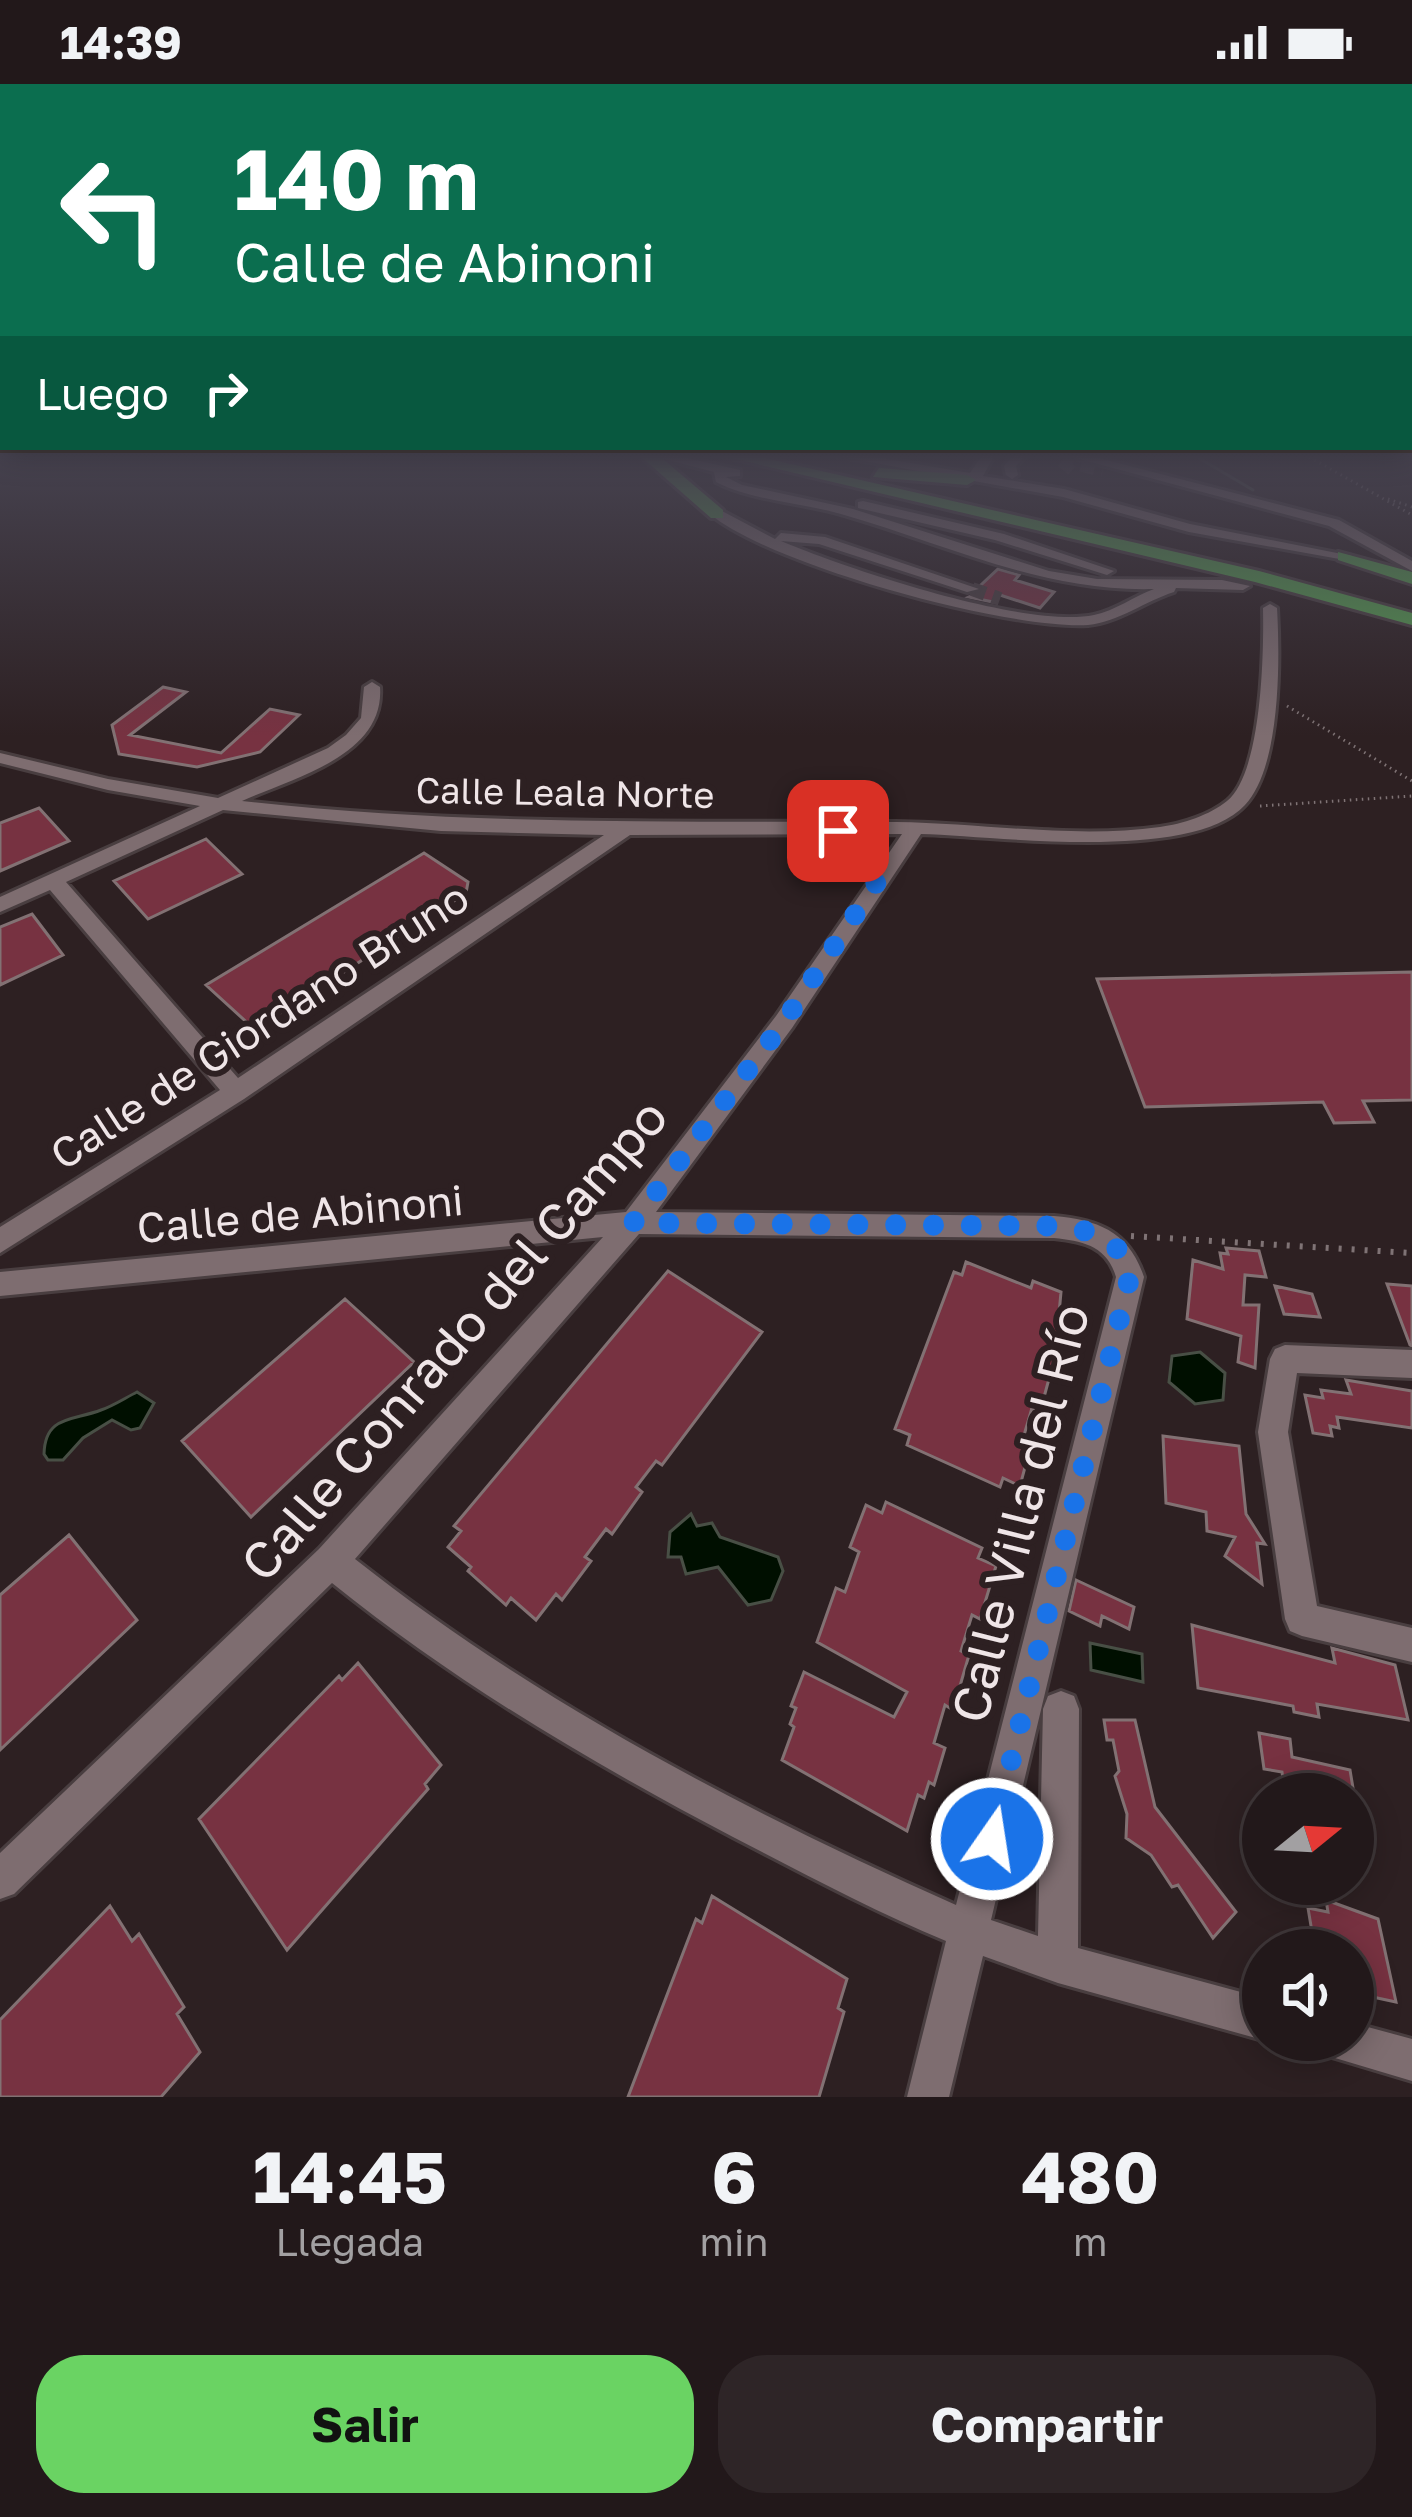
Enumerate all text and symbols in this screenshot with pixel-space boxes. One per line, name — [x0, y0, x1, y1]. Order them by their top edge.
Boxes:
text: 14:39 — [60, 15, 182, 69]
text: 140 m — [234, 128, 479, 228]
icon: left — [36, 132, 192, 288]
text: Calle de Abinoni — [234, 229, 655, 294]
icon: right — [193, 360, 259, 426]
text: Luego — [36, 366, 169, 420]
street label: Calle Leala Norte — [415, 768, 715, 816]
pin — [787, 780, 889, 882]
icon: arrive — [805, 798, 871, 864]
street label: Calle de Giordano Bruno — [41, 871, 477, 1179]
street label: Calle Conrado del Campo — [227, 1086, 679, 1592]
street label: Calle de Abinoni — [135, 1174, 465, 1252]
street label: Calle Villa del Río — [938, 1298, 1100, 1728]
north arrow — [1242, 1773, 1374, 1905]
map controls — [1242, 1773, 1374, 2061]
position arrow — [929, 1776, 1055, 1902]
button: sound — [1242, 1929, 1374, 2061]
text: 14:45 — [253, 2132, 447, 2219]
text: 6 — [711, 2132, 757, 2219]
text: 480 — [1021, 2132, 1159, 2219]
text: Llegada — [275, 2218, 424, 2265]
text: min — [700, 2218, 769, 2265]
text: m — [1073, 2218, 1108, 2265]
button: Salir — [36, 2355, 694, 2493]
button: Compartir — [718, 2355, 1376, 2493]

